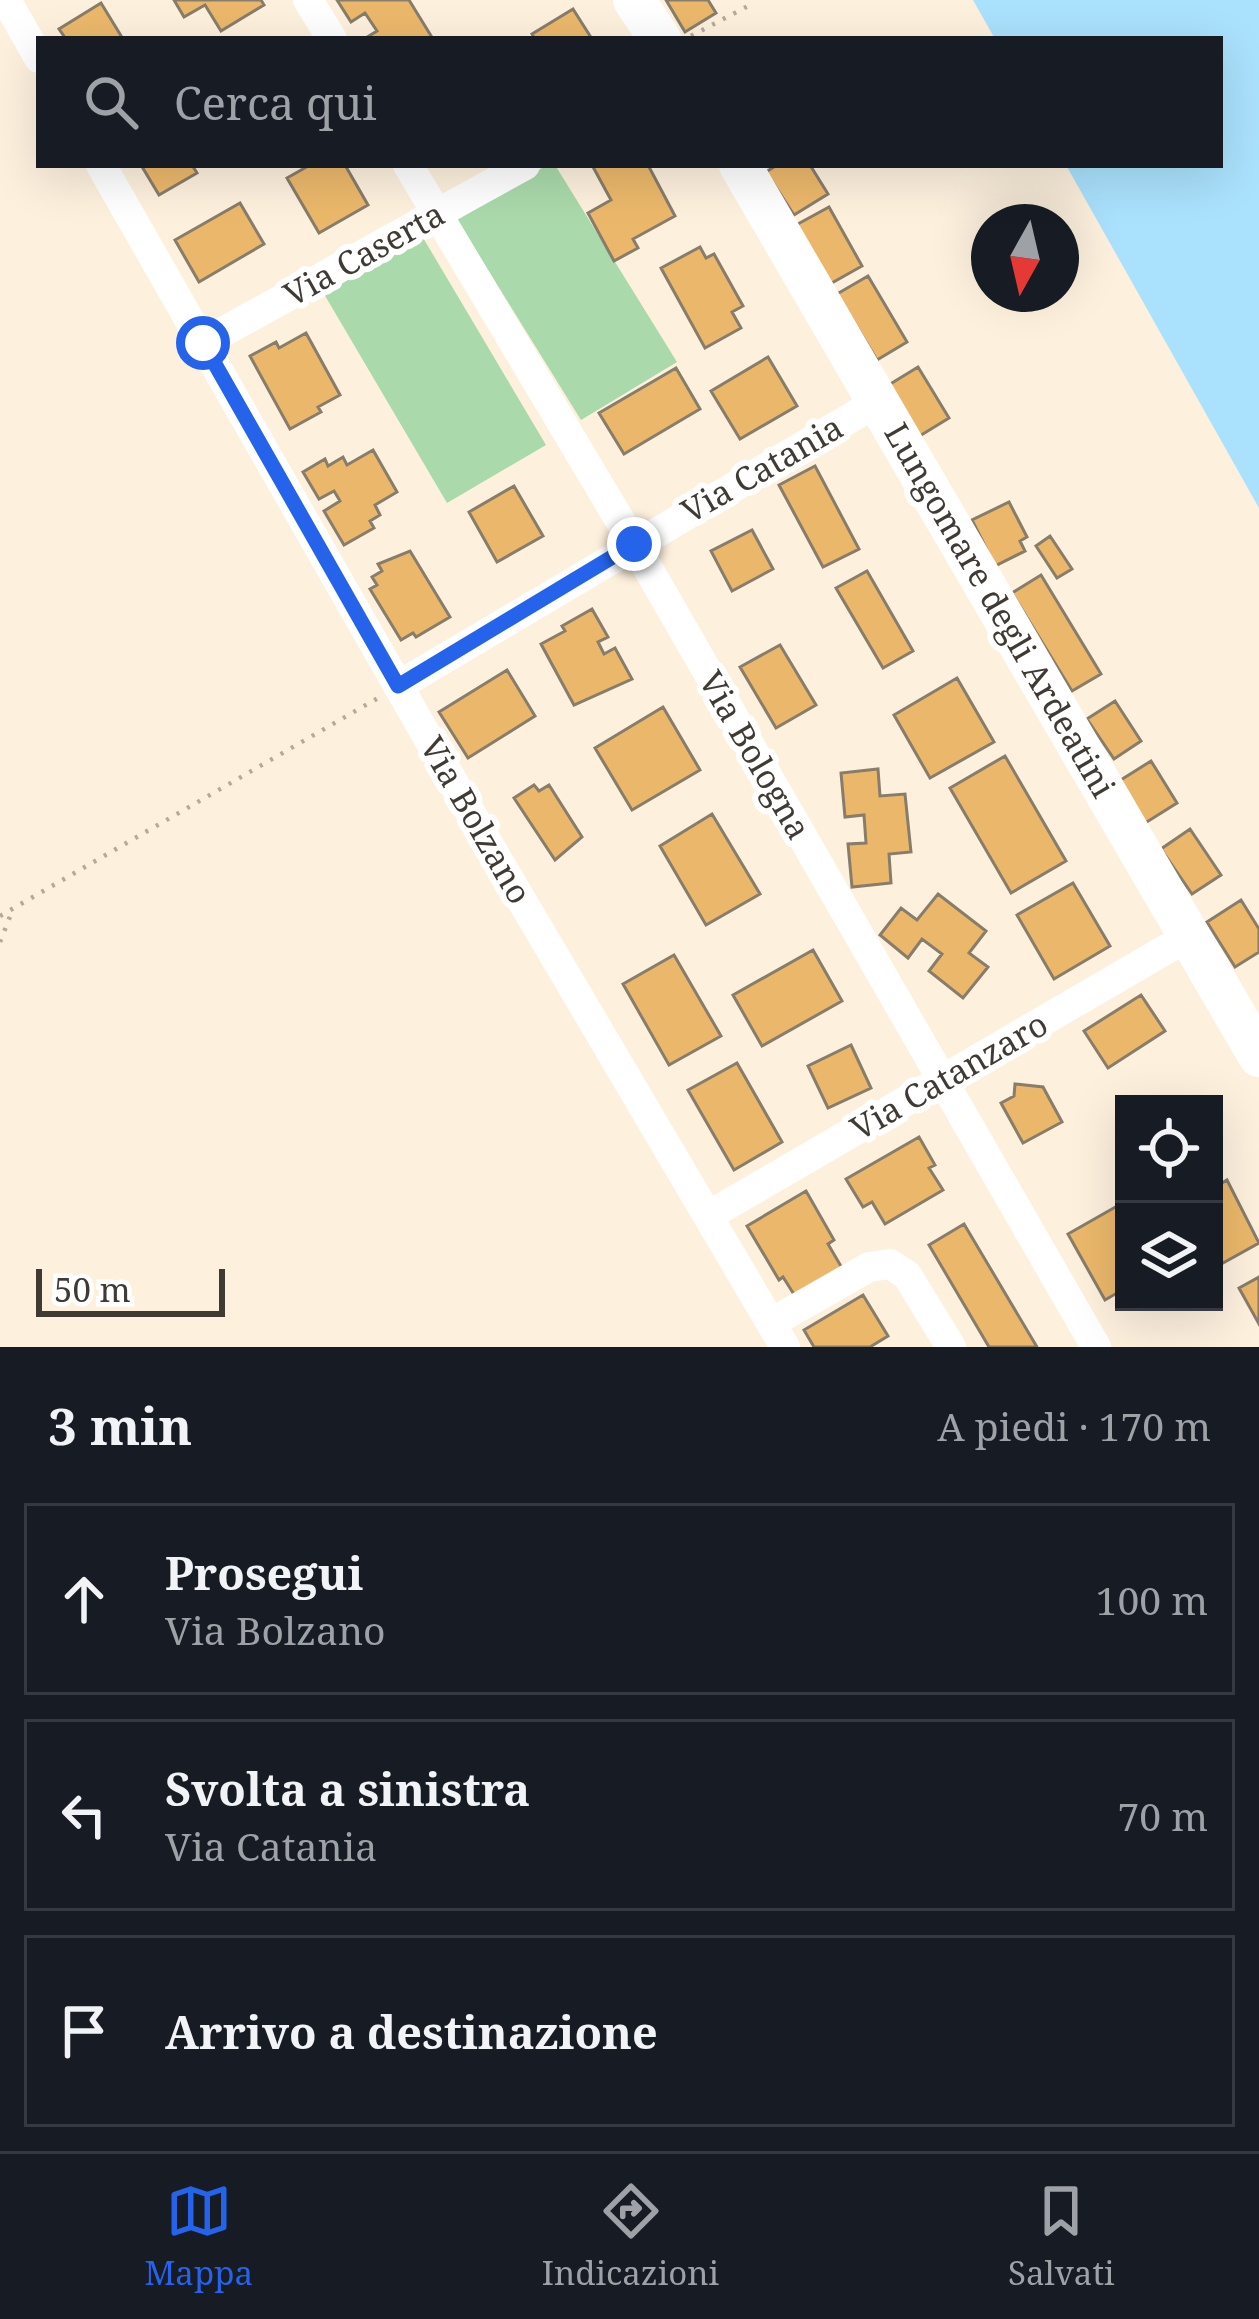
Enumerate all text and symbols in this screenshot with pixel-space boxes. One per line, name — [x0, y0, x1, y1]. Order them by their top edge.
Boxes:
search box — [36, 36, 1223, 168]
icon: search — [78, 69, 144, 135]
text: Cerca qui — [174, 72, 377, 133]
street label: Via Caserta — [275, 191, 452, 316]
north arrow — [971, 204, 1079, 312]
route start — [176, 316, 230, 370]
street label: Via Catania — [673, 404, 851, 533]
street label: Lungomare degli Ardeatini — [875, 414, 1127, 806]
route end — [607, 517, 661, 571]
street label: Via Bologna — [689, 662, 822, 847]
street label: Via Bolzano — [410, 728, 543, 912]
street label: Via Catanzaro — [842, 1001, 1055, 1150]
map controls — [1115, 1095, 1223, 1311]
button: locate — [1115, 1095, 1223, 1203]
button: layers — [1115, 1203, 1223, 1311]
scale bar — [36, 1263, 225, 1316]
text: 50 m — [54, 1267, 131, 1312]
text: 3 min — [48, 1390, 192, 1460]
text: A piedi · 170 m — [937, 1399, 1211, 1452]
text: Prosegui — [165, 1542, 363, 1603]
icon: ahead — [51, 1566, 117, 1632]
text: 100 m — [1096, 1573, 1208, 1626]
text: Via Bolzano — [165, 1603, 386, 1656]
text: Svolta a sinistra — [165, 1758, 530, 1819]
icon: left — [51, 1782, 117, 1848]
text: 70 m — [1117, 1789, 1208, 1842]
text: Via Catania — [165, 1819, 377, 1872]
icon: arrive — [51, 1998, 117, 2064]
text: Arrivo a destinazione — [165, 2001, 658, 2062]
tab: Mappa — [144, 2178, 253, 2295]
tab: Indicazioni — [542, 2178, 719, 2295]
tab: Salvati — [1008, 2178, 1115, 2295]

